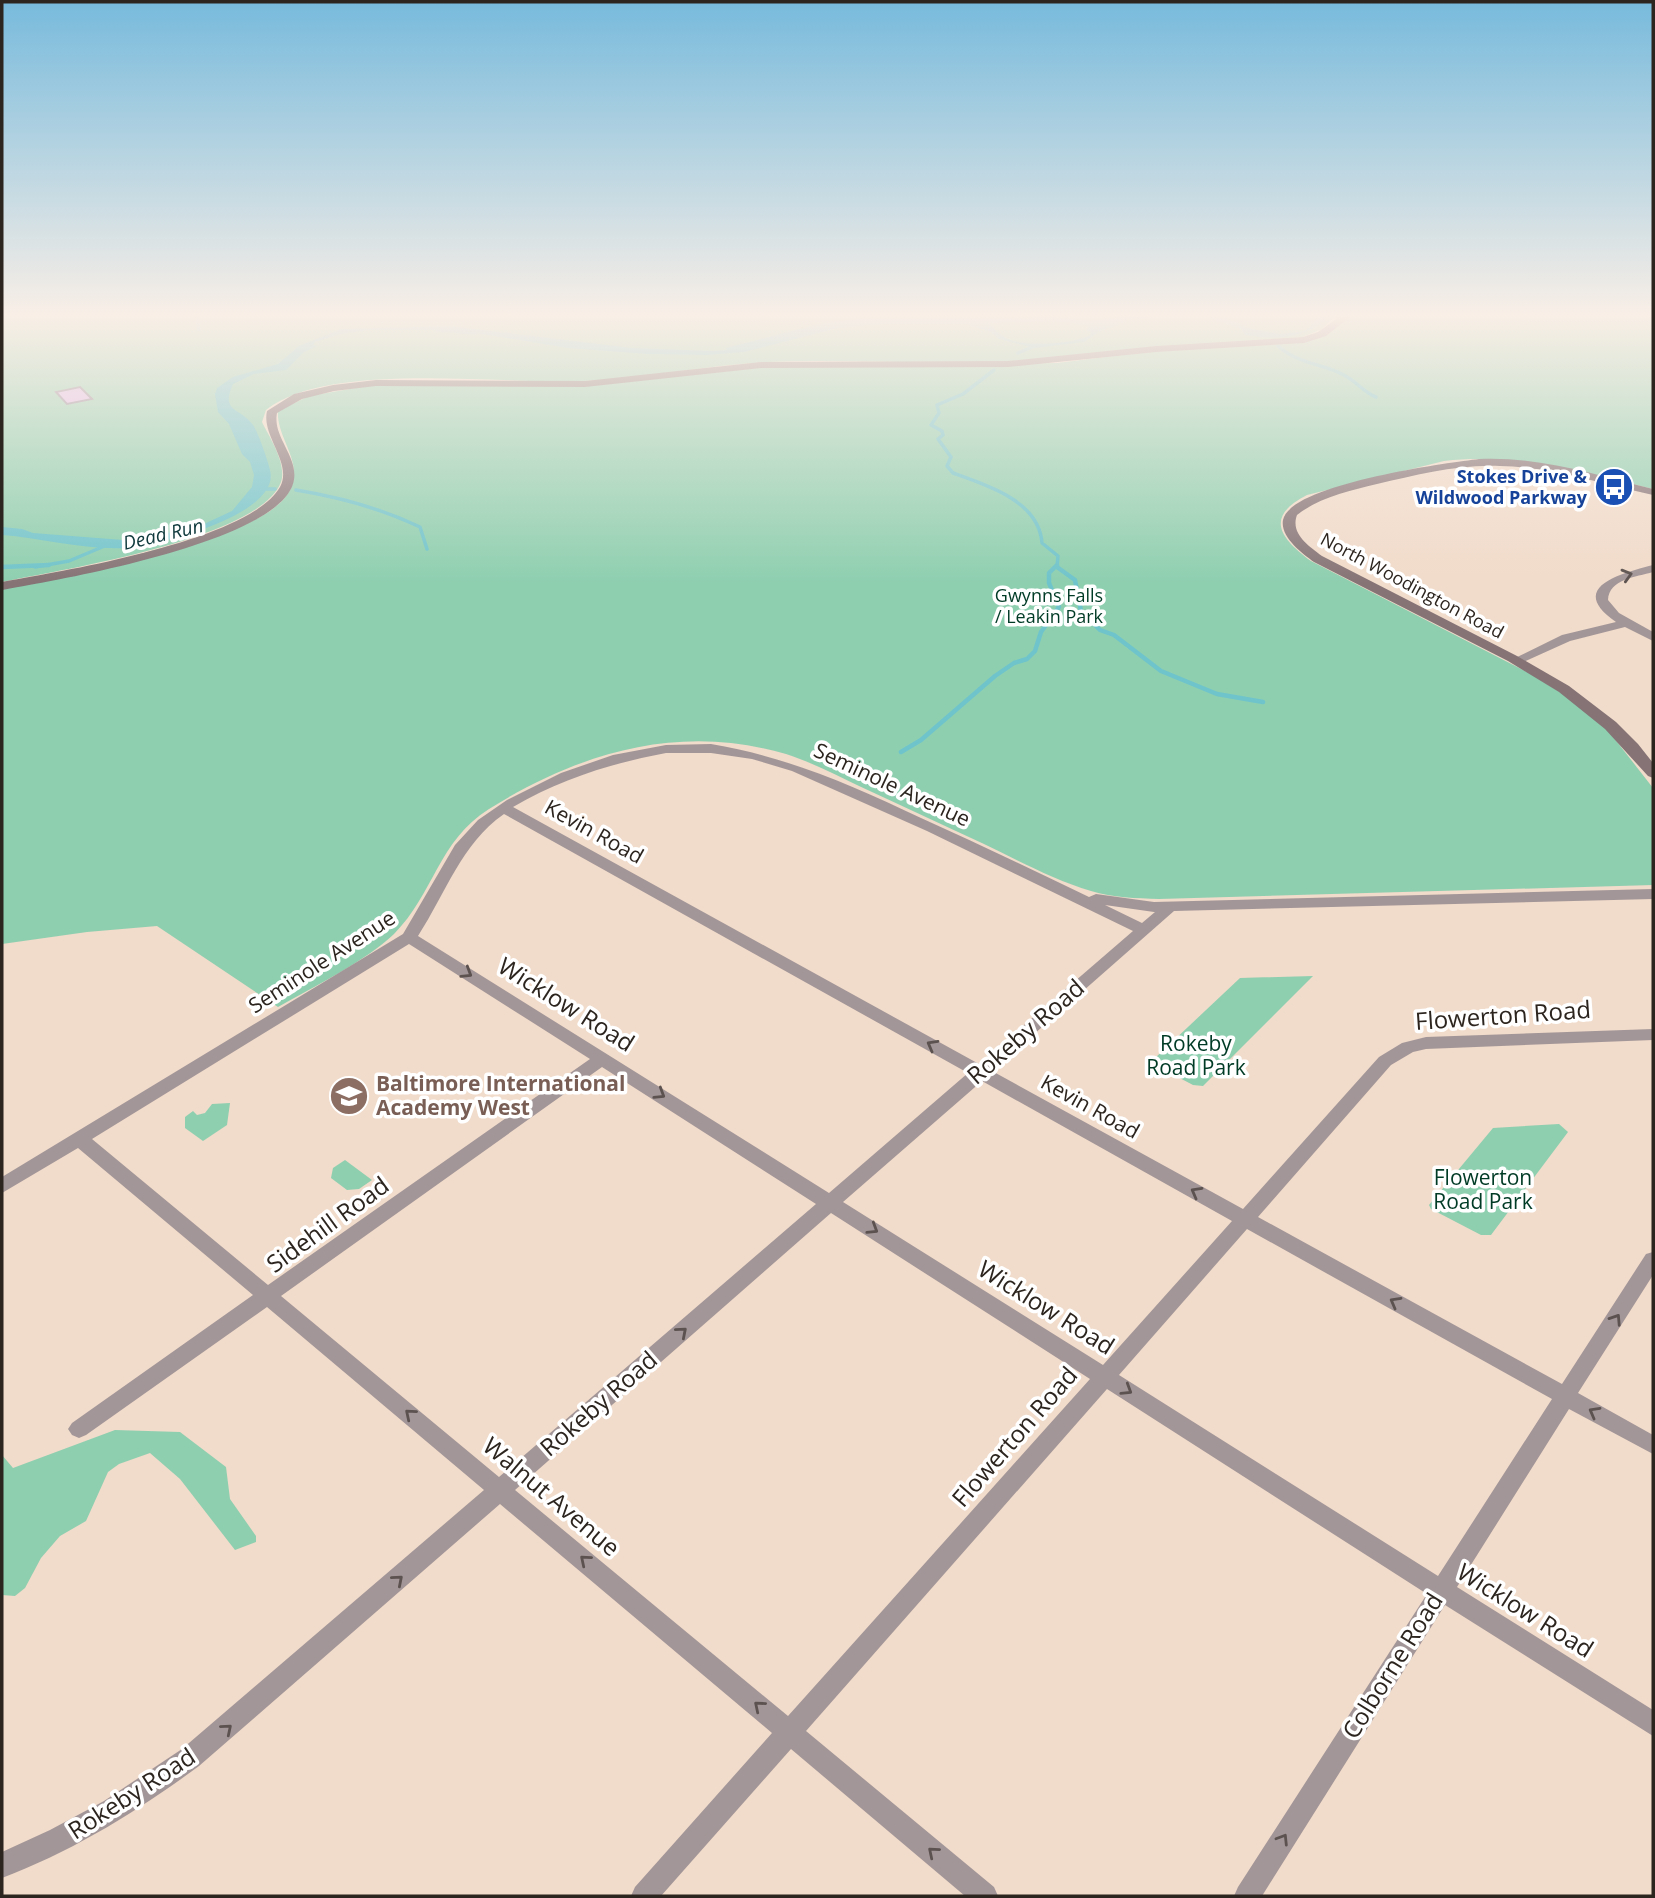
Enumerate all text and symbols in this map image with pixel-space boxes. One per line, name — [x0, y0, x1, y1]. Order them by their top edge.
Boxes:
place label: Stokes Drive & Wildwood Parkway — [1415, 464, 1588, 509]
bus stop icon: Stokes Drive & Wildwood Parkway — [1593, 466, 1635, 508]
water label: Dead Run — [120, 512, 206, 556]
street label: North Woodington Road — [1317, 527, 1508, 644]
one-way arrow — [1621, 569, 1633, 584]
park label: Gwynns Falls / Leakin Park — [995, 583, 1104, 628]
street label: Seminole Avenue — [810, 736, 975, 833]
street label: Kevin Road — [540, 792, 649, 870]
street label: Seminole Avenue — [243, 903, 400, 1019]
street label: Wicklow Road — [492, 949, 641, 1059]
one-way arrow — [459, 965, 472, 978]
street label: Rokeby Road — [959, 971, 1091, 1091]
street label: Flowerton Road — [1414, 992, 1592, 1037]
park label: Rokeby Road Park — [1146, 1029, 1246, 1081]
one-way arrow — [927, 1040, 940, 1054]
street label: Kevin Road — [1036, 1067, 1145, 1145]
place label: Baltimore International Academy West — [376, 1069, 625, 1121]
school or university icon: Baltimore International Academy West — [328, 1075, 370, 1117]
one-way arrow — [652, 1086, 665, 1099]
park label: Flowerton Road Park — [1433, 1163, 1533, 1215]
street label: Sidehill Road — [259, 1168, 395, 1279]
one-way arrow — [1190, 1187, 1203, 1200]
one-way arrow — [865, 1221, 878, 1234]
street label: Wicklow Road — [972, 1252, 1121, 1362]
one-way arrow — [1389, 1297, 1402, 1310]
one-way arrow — [1608, 1314, 1620, 1327]
one-way arrow — [674, 1328, 687, 1340]
street label: Rokeby Road — [532, 1343, 664, 1463]
street label: Flowerton Road — [944, 1359, 1084, 1513]
one-way arrow — [1119, 1382, 1132, 1395]
one-way arrow — [1588, 1407, 1601, 1420]
one-way arrow — [405, 1410, 418, 1422]
street label: Walnut Avenue — [476, 1429, 627, 1563]
street label: Wicklow Road — [1451, 1555, 1600, 1665]
one-way arrow — [580, 1556, 593, 1568]
one-way arrow — [390, 1576, 403, 1588]
street label: Colborne Road — [1334, 1586, 1450, 1744]
one-way arrow — [754, 1701, 767, 1714]
one-way arrow — [218, 1725, 231, 1737]
street label: Rokeby Road — [61, 1739, 201, 1846]
one-way arrow — [1275, 1833, 1288, 1846]
one-way arrow — [928, 1848, 941, 1860]

